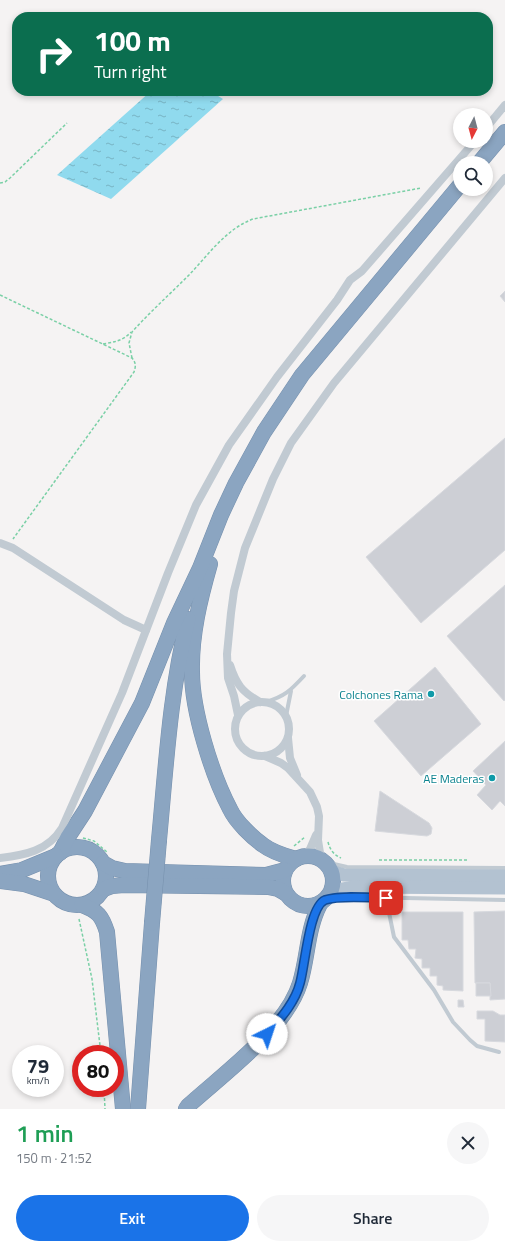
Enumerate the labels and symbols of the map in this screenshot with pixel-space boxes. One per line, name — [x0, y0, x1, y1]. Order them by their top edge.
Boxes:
north arrow — [453, 108, 493, 148]
place label: Colchones Rama — [339, 685, 423, 704]
marker: Colchones Rama — [426, 689, 436, 699]
place label: AE Maderas — [423, 769, 484, 788]
marker: AE Maderas — [487, 773, 497, 783]
pin — [369, 881, 403, 915]
position arrow — [246, 1013, 288, 1055]
speed limit sign: 80 — [72, 1045, 124, 1097]

